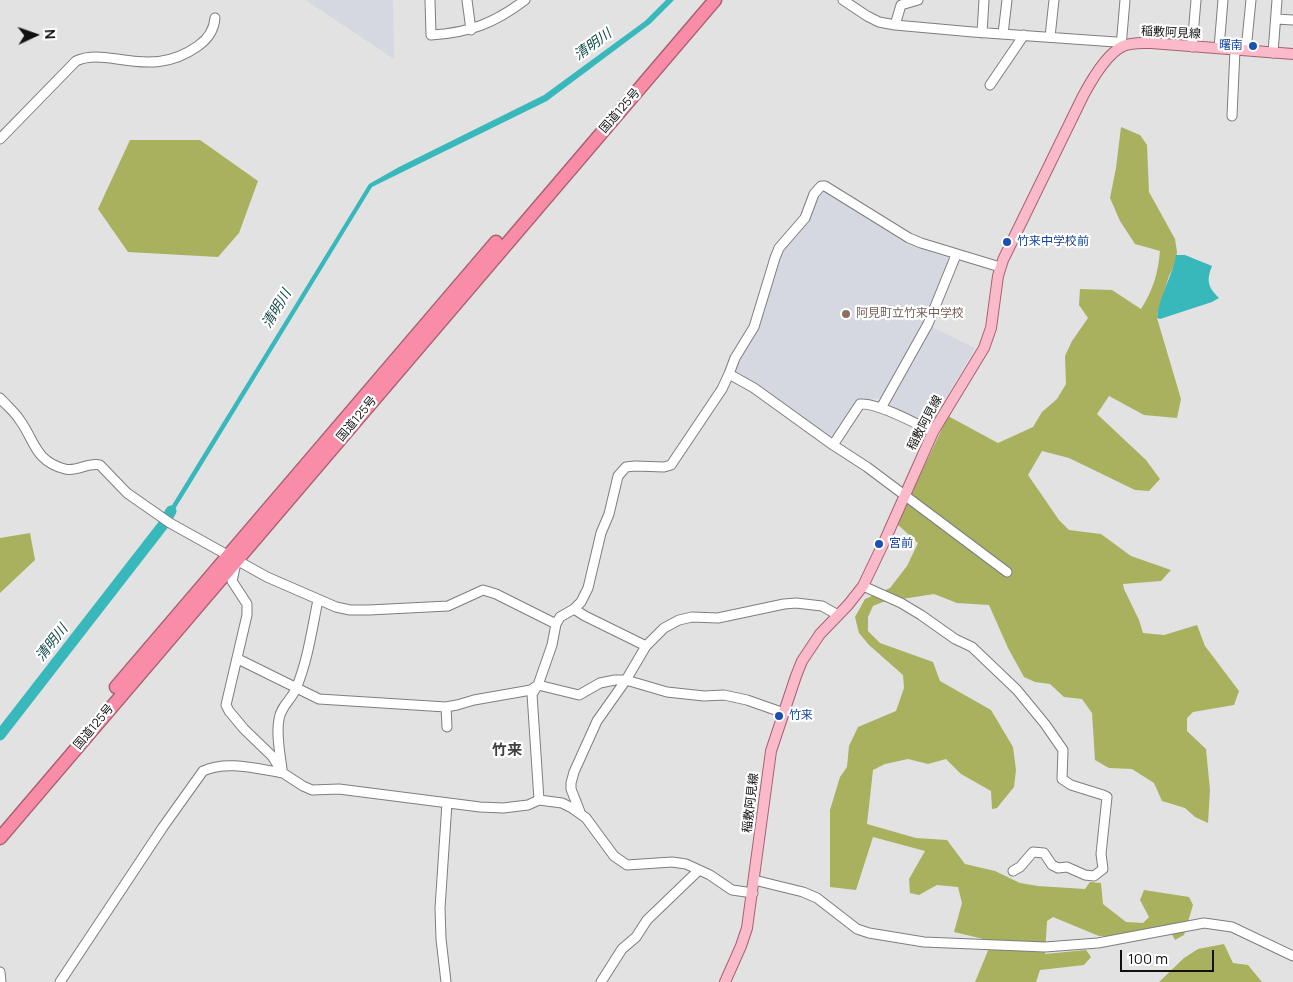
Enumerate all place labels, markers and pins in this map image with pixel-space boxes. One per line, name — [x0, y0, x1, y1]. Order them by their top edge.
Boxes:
place label: 曙南 — [1219, 39, 1243, 53]
marker: 曙南 — [1247, 40, 1259, 52]
place label: 竹来中学校前 — [1017, 235, 1089, 249]
marker: 竹来中学校前 — [1001, 236, 1013, 248]
place label: 阿見町立竹来中学校 — [856, 307, 964, 321]
marker: 阿見町立竹来中学校 — [840, 308, 852, 320]
place label: 宮前 — [889, 537, 913, 551]
marker: 宮前 — [873, 538, 885, 550]
place label: 竹来 — [789, 709, 813, 723]
marker: 竹来 — [773, 710, 785, 722]

